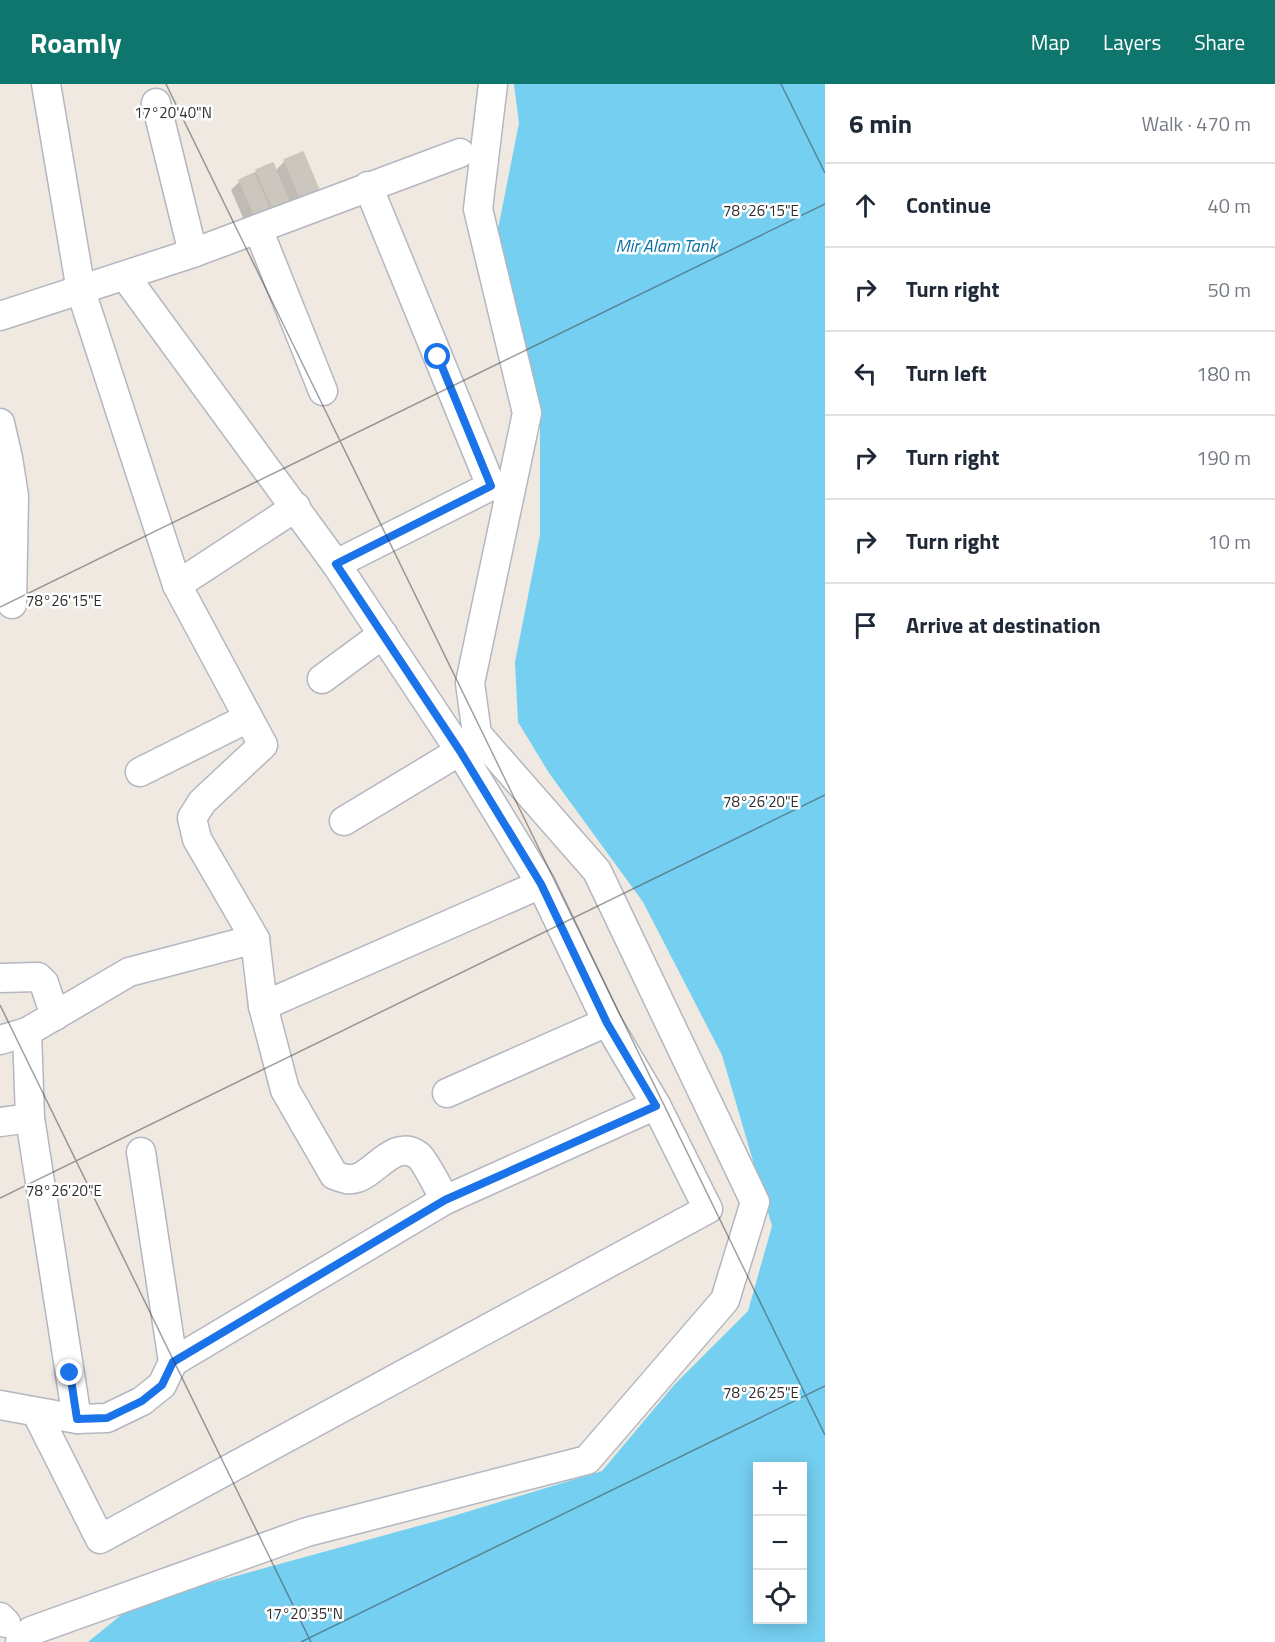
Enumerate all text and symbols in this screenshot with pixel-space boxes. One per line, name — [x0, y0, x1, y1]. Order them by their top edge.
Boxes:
text: Roamly — [30, 21, 121, 64]
text: Map — [1031, 26, 1070, 58]
text: Layers — [1103, 26, 1161, 58]
text: Share — [1194, 26, 1245, 58]
text: 17°20'40"N — [134, 101, 212, 124]
text: 6 min — [849, 104, 912, 143]
text: Walk · 470 m — [1142, 108, 1251, 139]
text: Continue — [906, 188, 991, 222]
icon: ahead — [849, 189, 882, 222]
text: 40 m — [1207, 190, 1251, 221]
text: 78°26'15"E — [723, 199, 799, 222]
water label: Mir Alam Tank — [615, 232, 719, 259]
text: Turn right — [906, 272, 1000, 306]
icon: right — [849, 273, 882, 306]
text: 50 m — [1207, 274, 1251, 305]
route start — [424, 343, 450, 369]
text: Turn left — [906, 356, 987, 390]
icon: left — [849, 357, 882, 390]
text: 180 m — [1196, 358, 1251, 389]
text: Turn right — [906, 440, 1000, 474]
icon: right — [849, 441, 882, 474]
text: 190 m — [1196, 442, 1251, 473]
text: Turn right — [906, 524, 1000, 558]
icon: right — [849, 525, 882, 558]
text: 10 m — [1207, 526, 1251, 557]
text: 78°26'15"E — [26, 589, 102, 612]
text: Arrive at destination — [906, 608, 1101, 642]
icon: arrive — [849, 609, 882, 642]
text: 78°26'20"E — [723, 790, 799, 813]
text: 78°26'20"E — [26, 1179, 102, 1202]
route end — [56, 1359, 82, 1385]
text: 78°26'25"E — [723, 1381, 799, 1404]
map controls — [753, 1462, 807, 1624]
button: + — [753, 1462, 807, 1516]
button: − — [753, 1516, 807, 1570]
button: locate — [753, 1570, 807, 1624]
text: 17°20'35"N — [265, 1602, 343, 1625]

